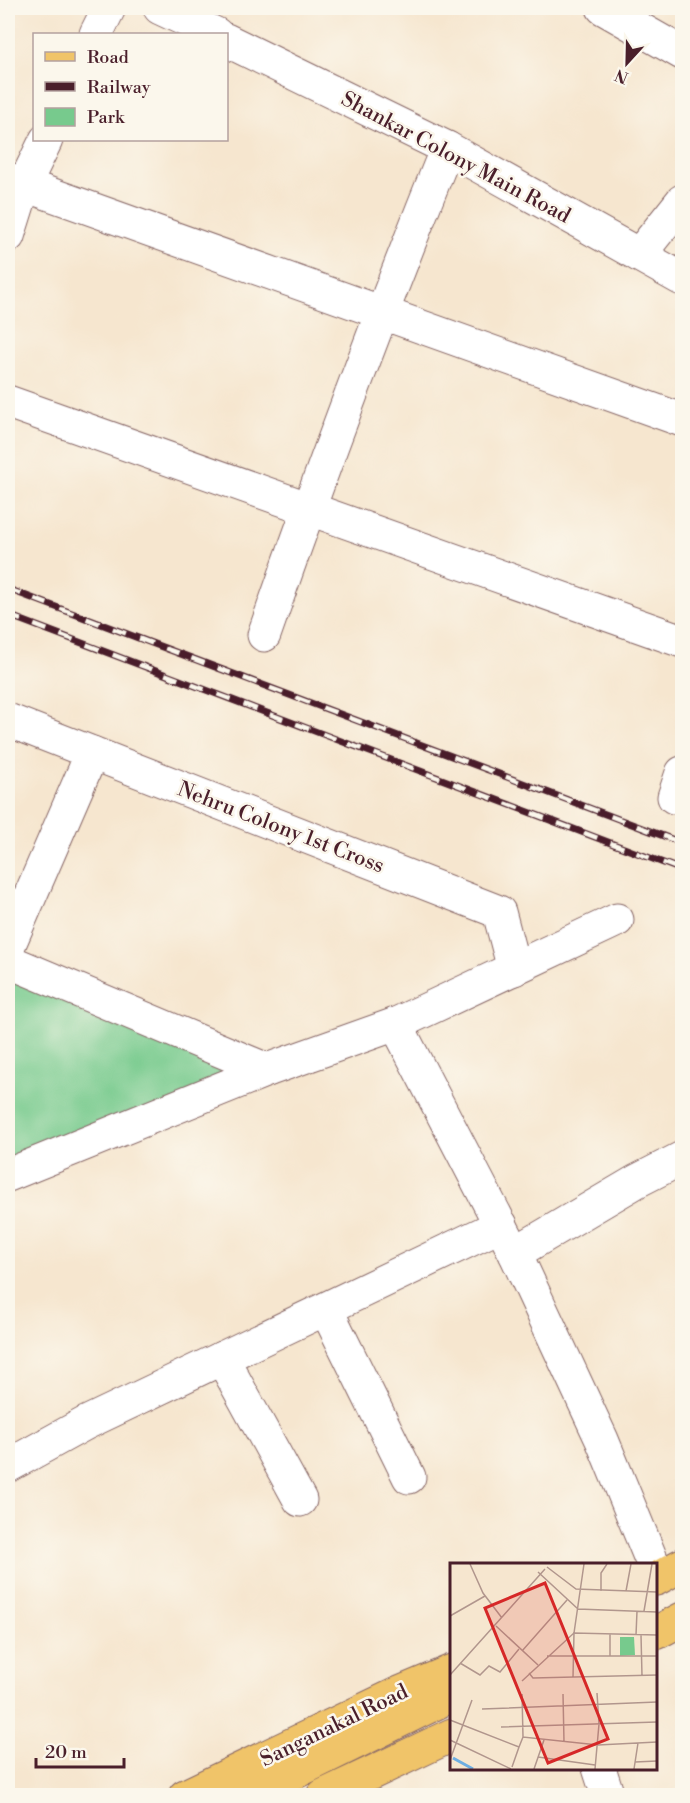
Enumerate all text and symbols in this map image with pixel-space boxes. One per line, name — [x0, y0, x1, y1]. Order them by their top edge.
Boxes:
legend — [33, 33, 228, 141]
north arrow — [597, 33, 657, 93]
text: Road — [87, 46, 130, 69]
text: N — [612, 64, 631, 88]
text: Railway — [87, 76, 151, 99]
street label: Shankar Colony Main Road — [336, 86, 575, 230]
text: Park — [87, 106, 126, 129]
street label: Nehru Colony 1st Cross — [174, 777, 388, 879]
inset map — [450, 1563, 657, 1770]
street label: Sanganakal Road — [256, 1679, 413, 1773]
scale bar — [36, 1731, 124, 1769]
text: 20 m — [45, 1741, 87, 1764]

